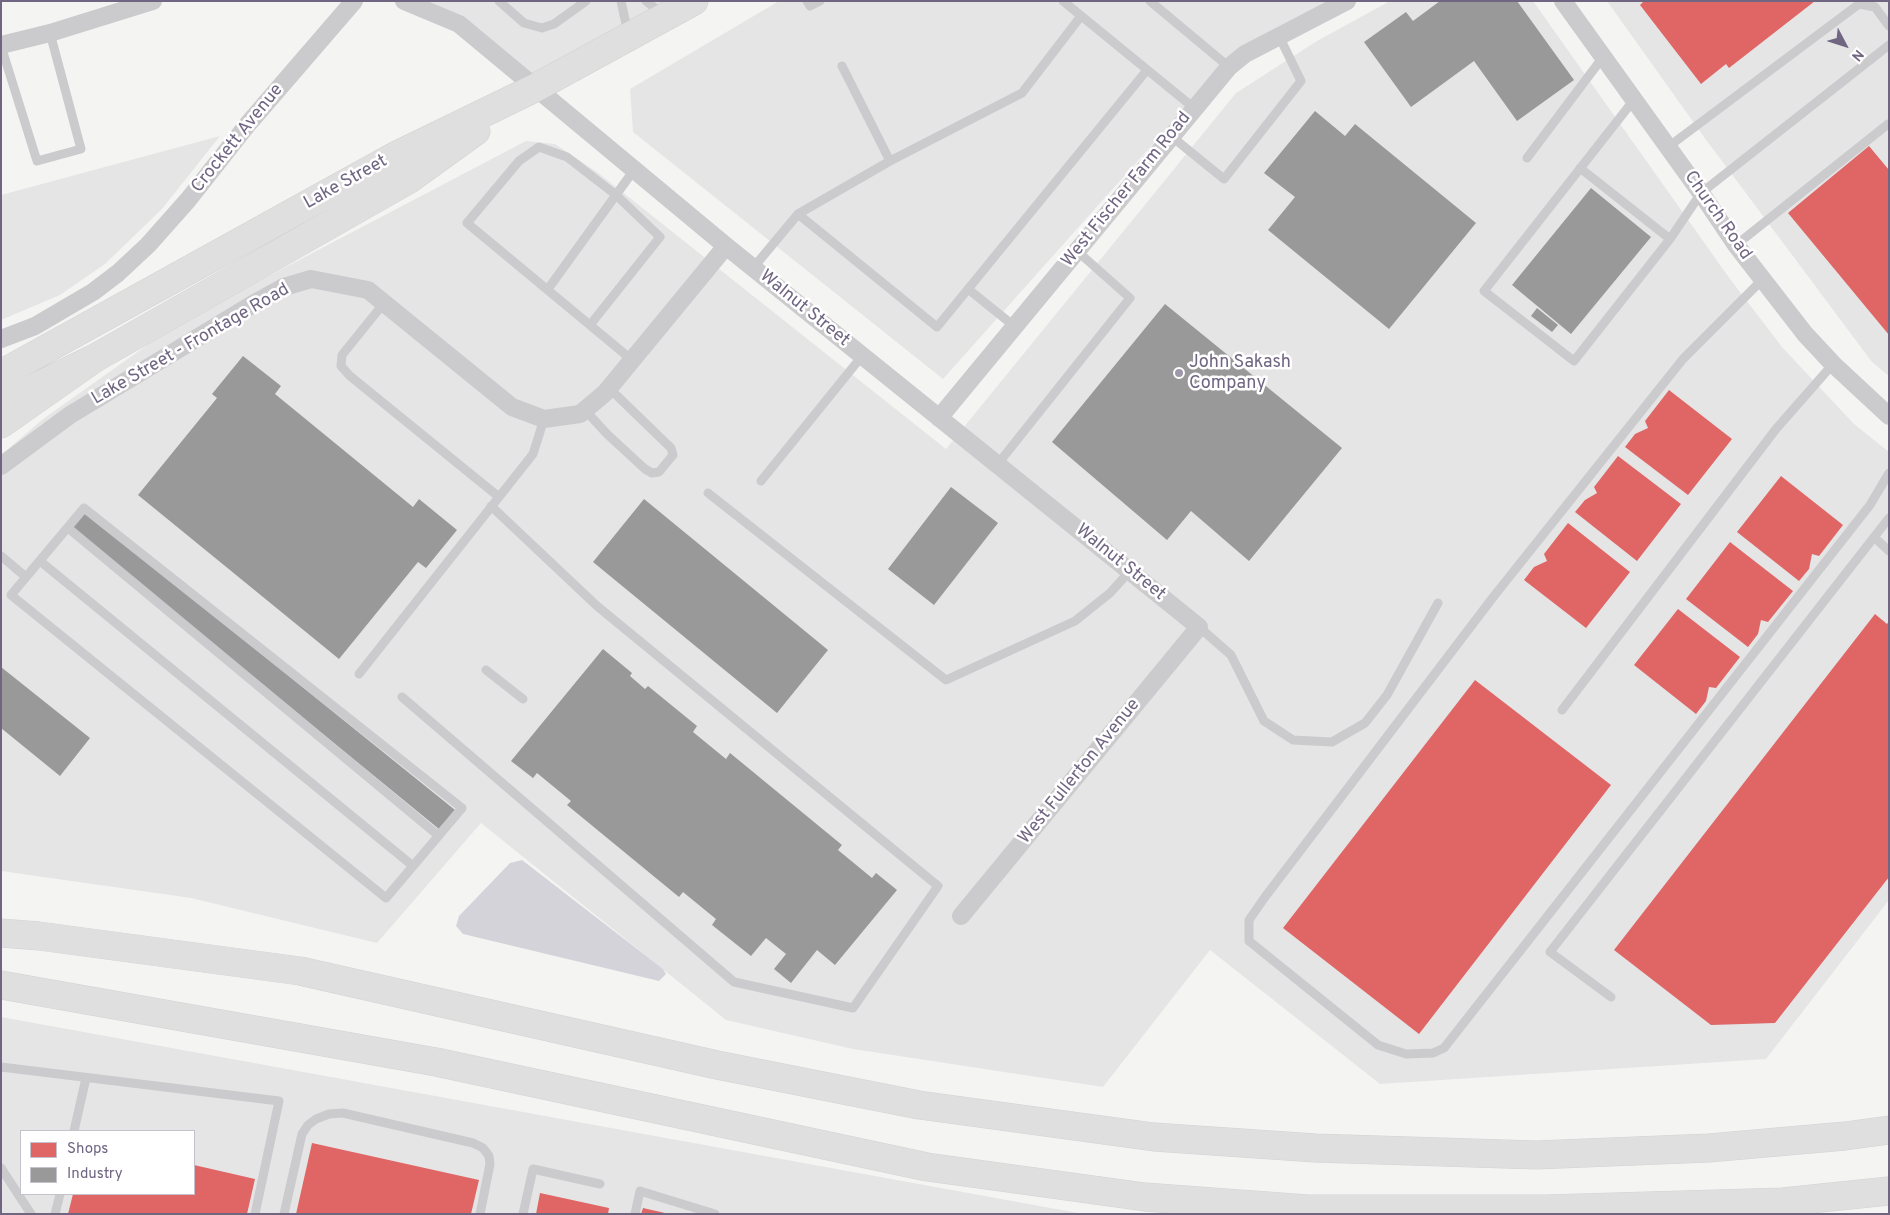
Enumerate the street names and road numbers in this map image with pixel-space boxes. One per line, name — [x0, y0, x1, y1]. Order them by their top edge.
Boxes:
street label: Crockett Avenue — [188, 80, 288, 198]
street label: West Fischer Farm Road — [1058, 108, 1196, 272]
street label: Lake Street — [301, 151, 391, 215]
street label: Church Road — [1678, 167, 1756, 265]
street label: Walnut Street — [755, 266, 853, 352]
street label: Lake Street - Frontage Road — [88, 279, 294, 411]
street label: Walnut Street — [1071, 520, 1169, 606]
street label: West Fullerton Avenue — [1015, 695, 1145, 849]

